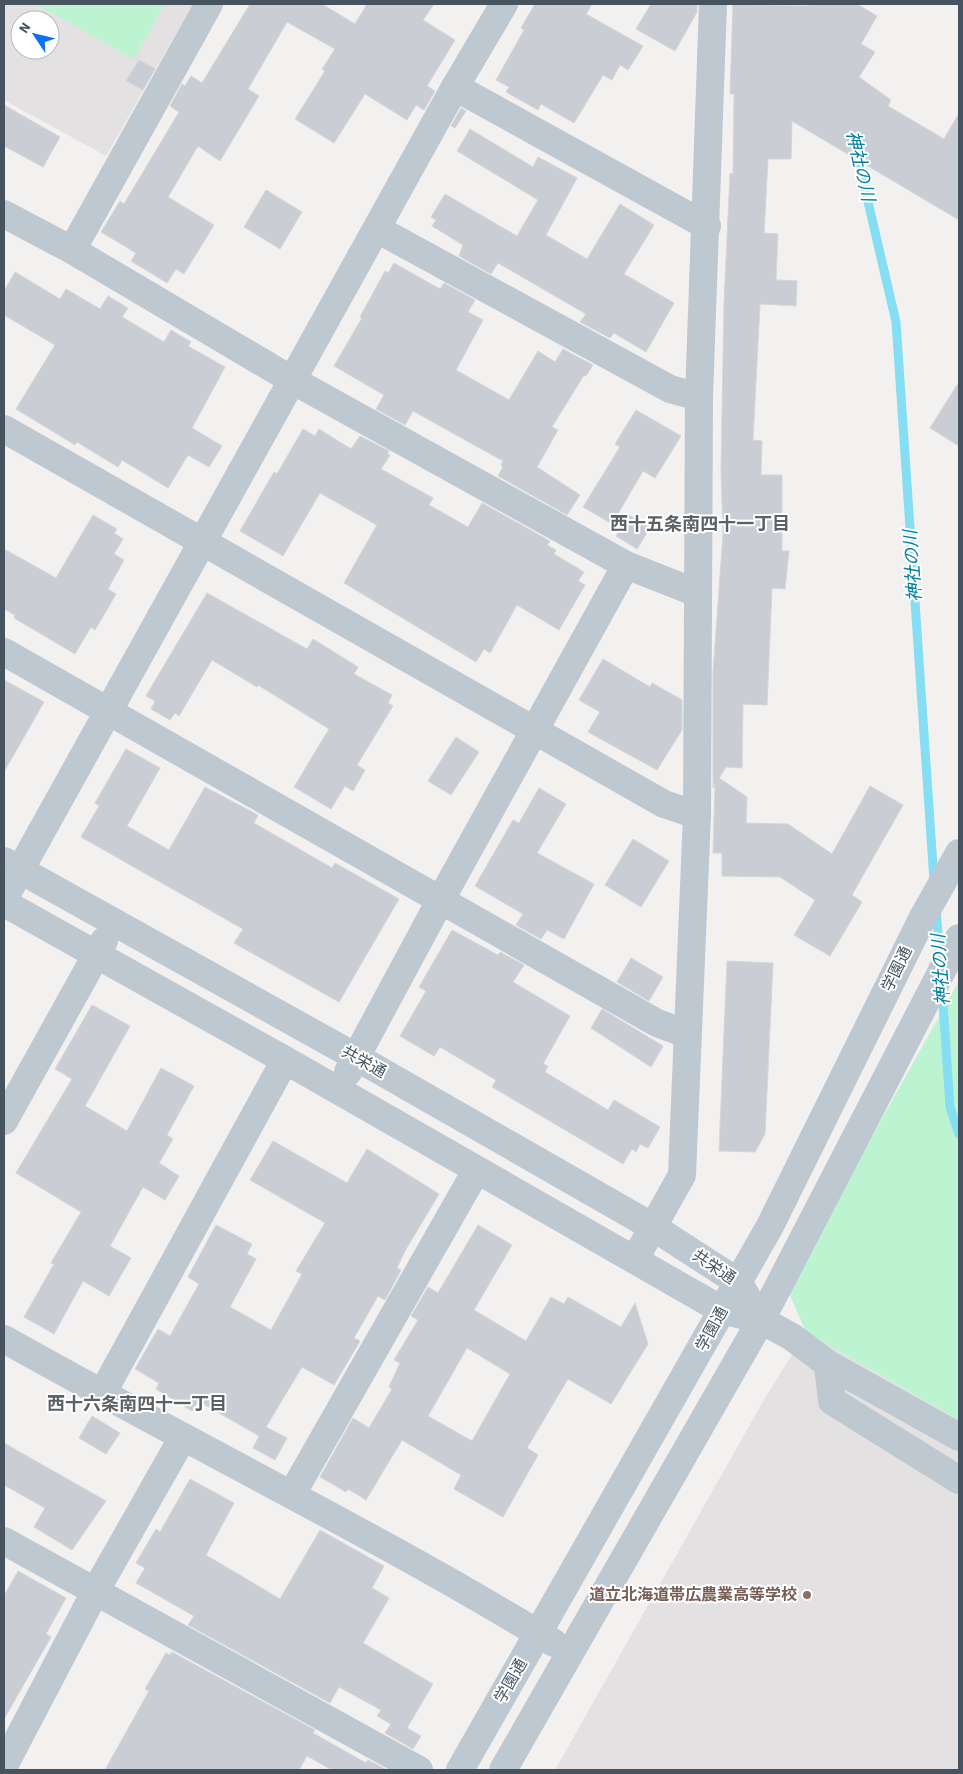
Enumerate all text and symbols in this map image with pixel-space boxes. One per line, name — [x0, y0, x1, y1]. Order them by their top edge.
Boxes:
north arrow — [10, 10, 60, 60]
text: N — [14, 19, 36, 38]
water label: 神社の川 — [840, 128, 881, 206]
district label: 西十五条南四十一丁目 — [610, 512, 790, 537]
water label: 神社の川 — [898, 527, 928, 603]
water label: 神社の川 — [926, 931, 956, 1007]
street label: 学園通 — [877, 943, 917, 995]
street label: 共栄通 — [338, 1041, 390, 1083]
street label: 共栄通 — [688, 1244, 740, 1290]
street label: 学園通 — [691, 1303, 733, 1355]
district label: 西十六条南四十一丁目 — [47, 1392, 227, 1417]
place label: 道立北海道帯広農業高等学校 — [589, 1584, 797, 1606]
marker: 道立北海道帯広農業高等学校 — [801, 1589, 813, 1601]
street label: 学園通 — [489, 1655, 533, 1707]

